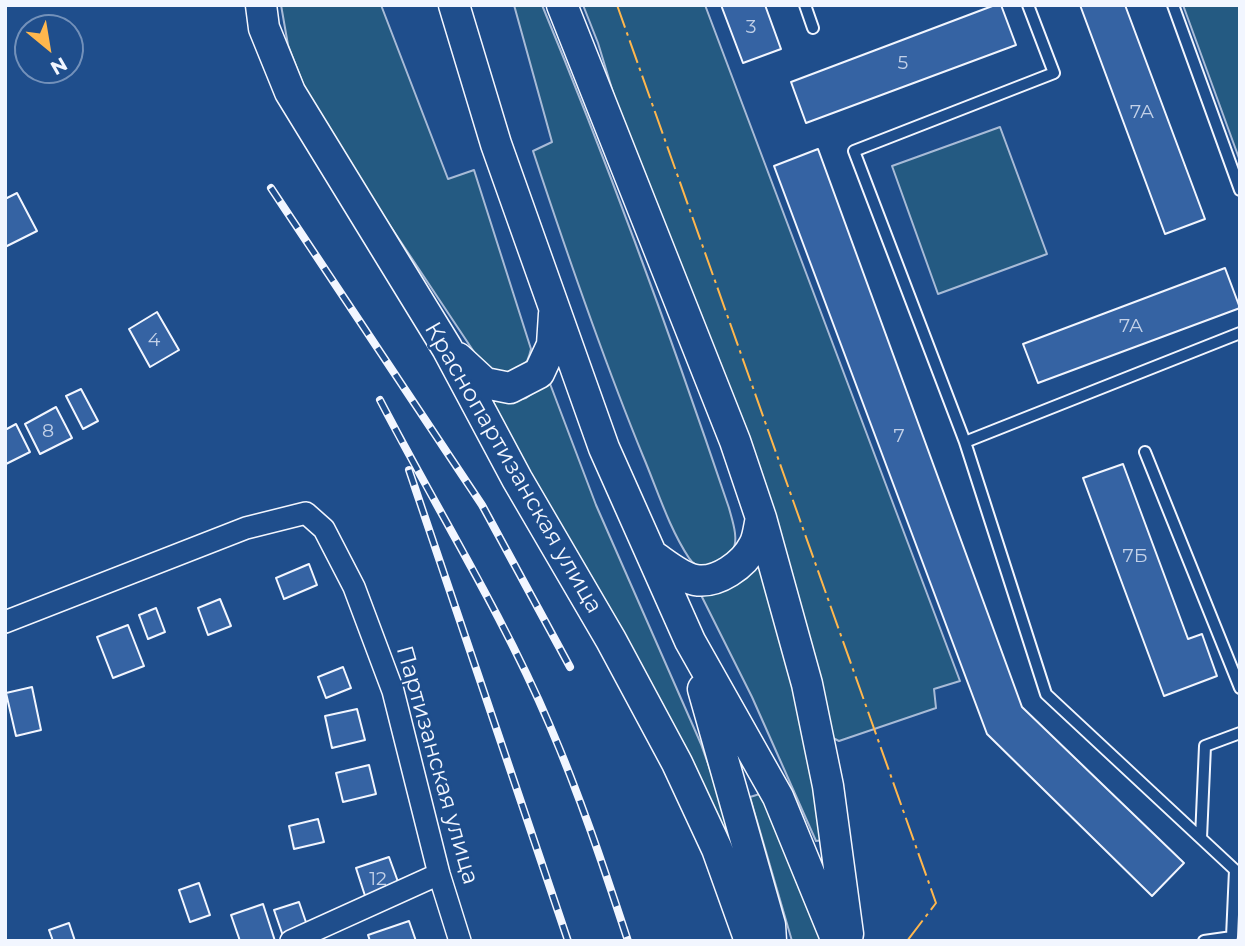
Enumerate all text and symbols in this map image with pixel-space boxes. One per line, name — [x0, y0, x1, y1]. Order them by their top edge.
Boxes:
north arrow — [14, 14, 84, 84]
house number: 3 — [746, 16, 756, 38]
text: N — [46, 52, 71, 80]
house number: 5 — [898, 52, 908, 74]
house number: 7А — [1130, 101, 1154, 123]
house number: 7А — [1119, 315, 1143, 337]
street label: Краснопартизанская улица — [418, 318, 608, 618]
house number: 4 — [148, 329, 160, 351]
house number: 8 — [42, 420, 54, 442]
house number: 7 — [893, 425, 905, 447]
house number: 7Б — [1123, 545, 1147, 567]
street label: Партизанская улица — [390, 643, 484, 887]
house number: 12 — [369, 868, 387, 890]

